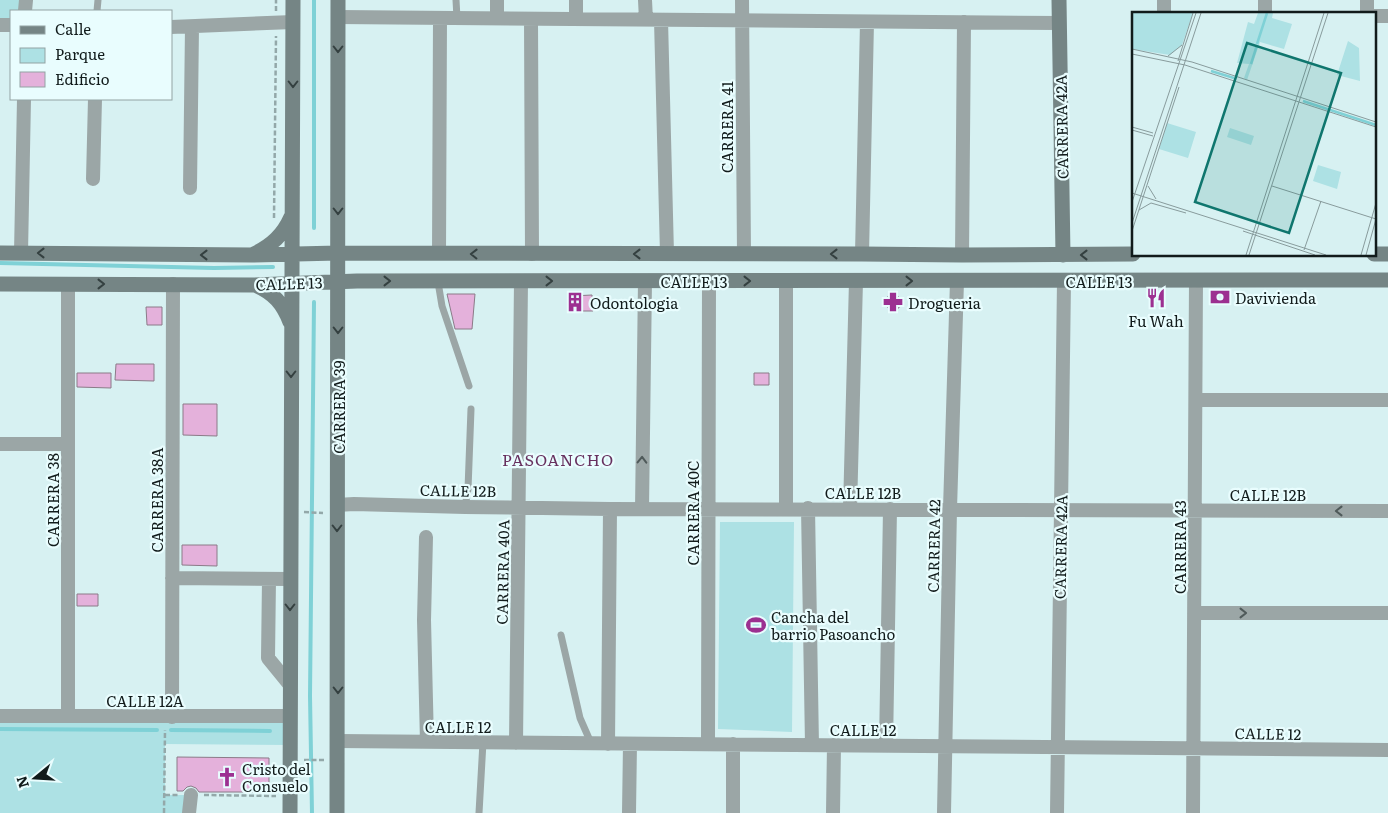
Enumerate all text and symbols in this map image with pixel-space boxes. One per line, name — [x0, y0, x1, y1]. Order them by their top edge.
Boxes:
legend — [10, 10, 172, 100]
inset map — [1132, 12, 1376, 256]
text: Calle — [55, 17, 91, 40]
text: Parque — [55, 42, 105, 65]
one-way arrow — [333, 45, 343, 53]
text: Edificio — [55, 67, 110, 90]
street label: CARRERA 42A — [1049, 75, 1073, 179]
one-way arrow — [288, 80, 298, 88]
street label: CARRERA 41 — [715, 81, 738, 173]
one-way arrow — [333, 208, 343, 215]
one-way arrow — [37, 248, 45, 258]
one-way arrow — [470, 248, 478, 259]
one-way arrow — [633, 249, 640, 259]
one-way arrow — [830, 249, 838, 259]
one-way arrow — [1080, 249, 1088, 260]
one-way arrow — [200, 250, 208, 260]
street label: CALLE 13 — [255, 270, 323, 296]
street label: CALLE 13 — [660, 270, 728, 293]
street label: CALLE 13 — [1065, 270, 1133, 293]
one-way arrow — [383, 276, 391, 287]
one-way arrow — [546, 276, 554, 286]
one-way arrow — [744, 276, 751, 286]
one-way arrow — [906, 276, 914, 286]
one-way arrow — [98, 279, 105, 289]
bank icon: Davivienda — [1209, 286, 1231, 308]
place label: Davivienda — [1235, 286, 1317, 309]
restaurant icon: Fu Wah — [1145, 287, 1167, 309]
building icon: Odontologia — [564, 291, 586, 313]
place label: Odontologia — [590, 291, 679, 314]
pharmacy icon: Drogueria — [882, 291, 904, 313]
place label: Drogueria — [908, 291, 982, 314]
place label: Fu Wah — [1128, 309, 1184, 332]
one-way arrow — [333, 327, 343, 335]
street label: CARRERA 39 — [327, 360, 350, 454]
one-way arrow — [286, 371, 296, 379]
district label: PASOANCHO — [502, 447, 614, 471]
street label: CARRERA 38A — [145, 448, 168, 552]
street label: CARRERA 38 — [41, 453, 64, 547]
one-way arrow — [637, 456, 648, 464]
street label: CARRERA 40C — [681, 461, 704, 565]
street label: CALLE 12B — [420, 478, 497, 502]
street label: CALLE 12B — [825, 481, 901, 504]
street label: CALLE 12B — [1230, 483, 1306, 506]
street label: CARRERA 42A — [1048, 495, 1072, 599]
street label: CARRERA 42 — [921, 499, 945, 593]
street label: CARRERA 43 — [1168, 500, 1191, 594]
one-way arrow — [1335, 506, 1343, 516]
street label: CARRERA 40A — [490, 519, 514, 625]
one-way arrow — [332, 524, 342, 532]
one-way arrow — [285, 604, 295, 611]
place label: Cancha del barrio Pasoancho — [771, 605, 896, 645]
one-way arrow — [1240, 608, 1247, 618]
sports icon: Cancha del barrio Pasoancho — [745, 614, 767, 636]
one-way arrow — [333, 687, 343, 695]
street label: CALLE 12A — [106, 689, 184, 712]
street label: CALLE 12 — [425, 715, 492, 738]
street label: CALLE 12 — [830, 718, 897, 741]
street label: CALLE 12 — [1235, 721, 1302, 745]
north arrow — [10, 753, 60, 803]
place label: Cristo del Consuelo — [242, 757, 311, 797]
church icon: Cristo del Consuelo — [216, 766, 238, 788]
text: N — [10, 773, 33, 791]

